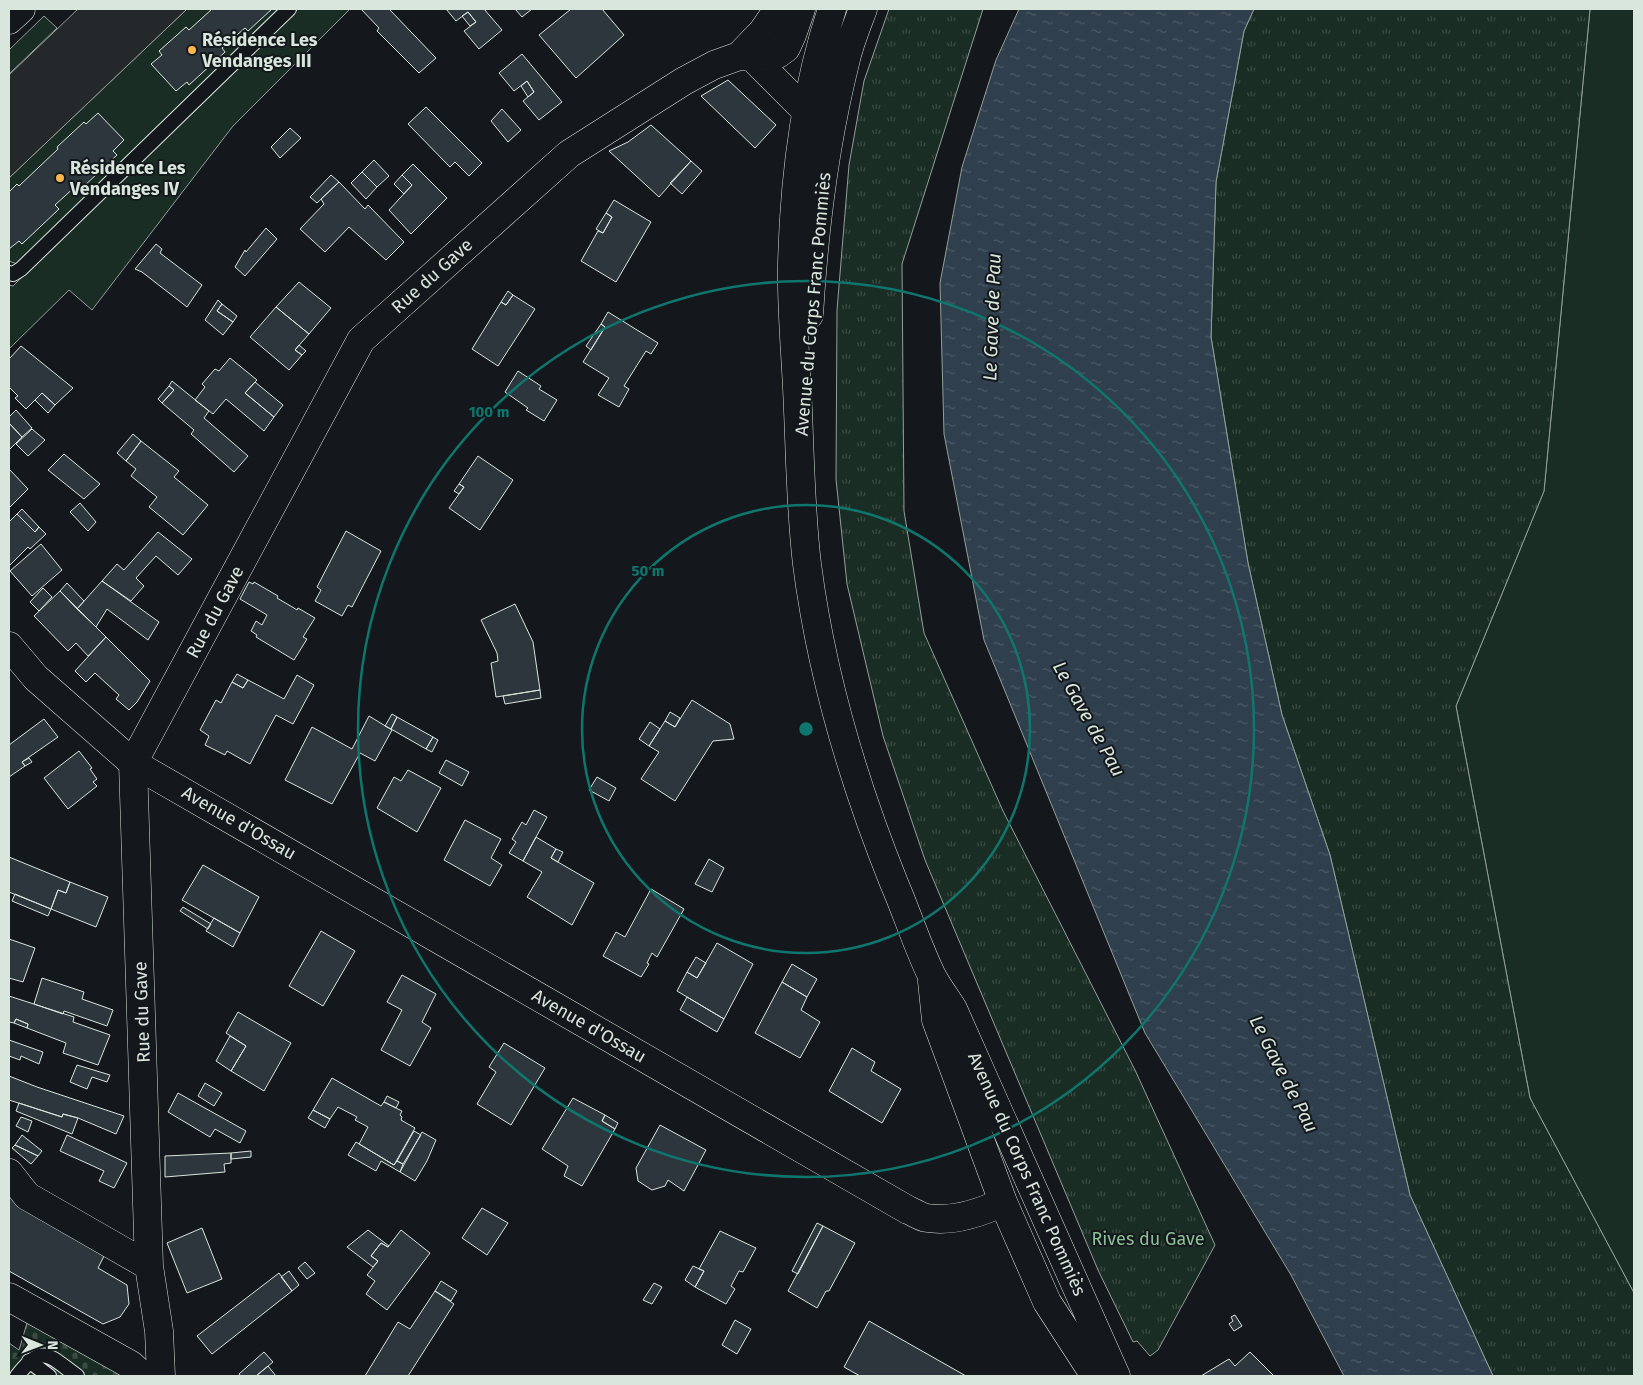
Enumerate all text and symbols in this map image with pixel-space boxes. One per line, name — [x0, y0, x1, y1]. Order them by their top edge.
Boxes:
place label: Résidence Les Vendanges III — [201, 29, 318, 72]
marker: Résidence Les Vendanges III — [186, 44, 198, 56]
place label: Résidence Les Vendanges IV — [69, 157, 186, 200]
street label: Avenue du Corps Franc Pommiès — [791, 171, 835, 437]
marker: Résidence Les Vendanges IV — [54, 172, 66, 184]
street label: Rue du Gave — [387, 234, 477, 318]
water label: Le Gave de Pau — [978, 253, 1006, 381]
text: 100 m — [469, 403, 509, 421]
street label: Rue du Gave — [181, 562, 249, 662]
text: 50 m — [631, 562, 665, 580]
water label: Le Gave de Pau — [1048, 657, 1130, 781]
centre of rings — [797, 720, 815, 738]
street label: Avenue d'Ossau — [178, 781, 300, 865]
street label: Rue du Gave — [129, 961, 155, 1063]
street label: Avenue d'Ossau — [528, 984, 650, 1068]
water label: Le Gave de Pau — [1245, 1012, 1323, 1136]
street label: Avenue du Corps Franc Pommiès — [963, 1049, 1091, 1299]
park label: Rives du Gave — [1091, 1228, 1205, 1250]
north arrow — [15, 1320, 65, 1370]
text: N — [44, 1340, 61, 1350]

